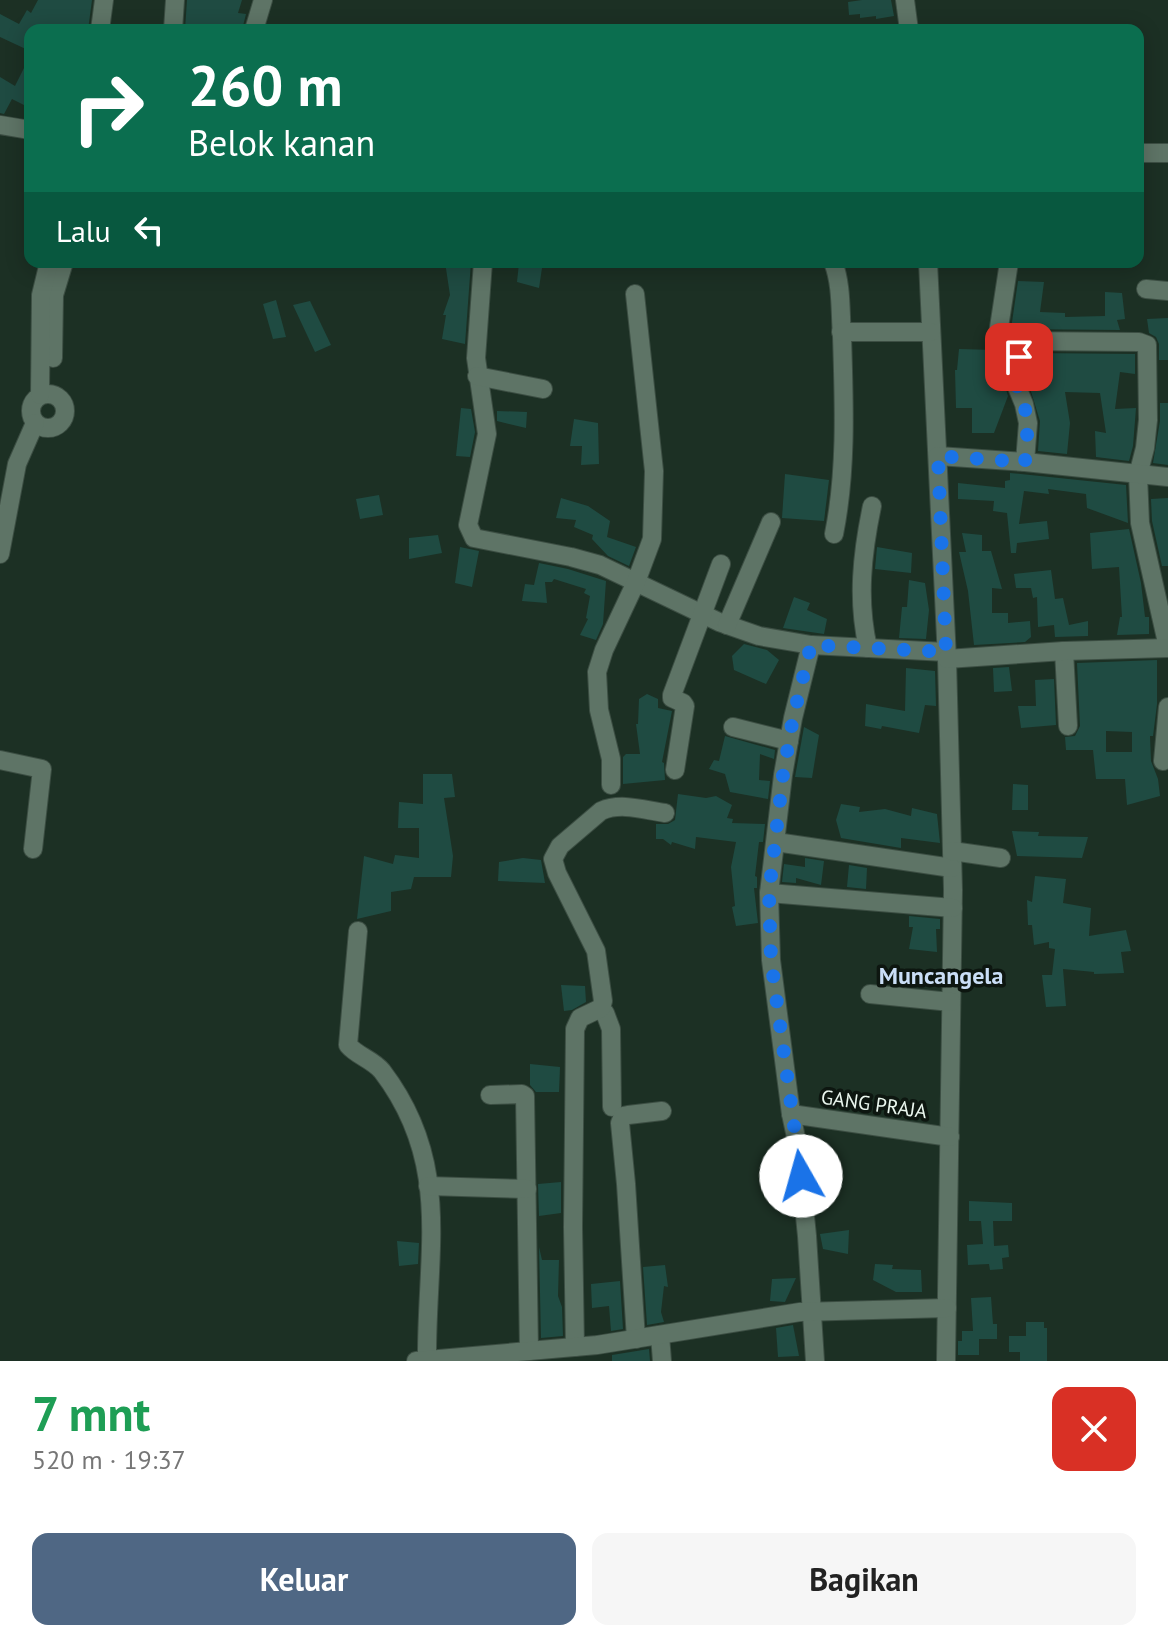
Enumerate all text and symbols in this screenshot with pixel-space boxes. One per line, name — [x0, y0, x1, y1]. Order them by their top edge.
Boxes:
text: 260 m — [188, 49, 343, 121]
icon: right — [56, 56, 160, 160]
text: Belok kanan — [188, 119, 375, 166]
icon: left — [127, 208, 171, 252]
text: Lalu — [56, 211, 111, 250]
pin — [985, 323, 1053, 391]
icon: arrive — [997, 335, 1041, 379]
district label: Muncangela — [879, 960, 1003, 991]
street label: GANG PRAJA — [819, 1084, 929, 1124]
position arrow — [759, 1134, 843, 1218]
text: 7 mnt — [32, 1382, 150, 1444]
button: close — [1052, 1387, 1136, 1471]
text: 520 m · 19:37 — [32, 1443, 186, 1476]
button: Keluar — [32, 1533, 576, 1625]
button: Bagikan — [592, 1533, 1136, 1625]

